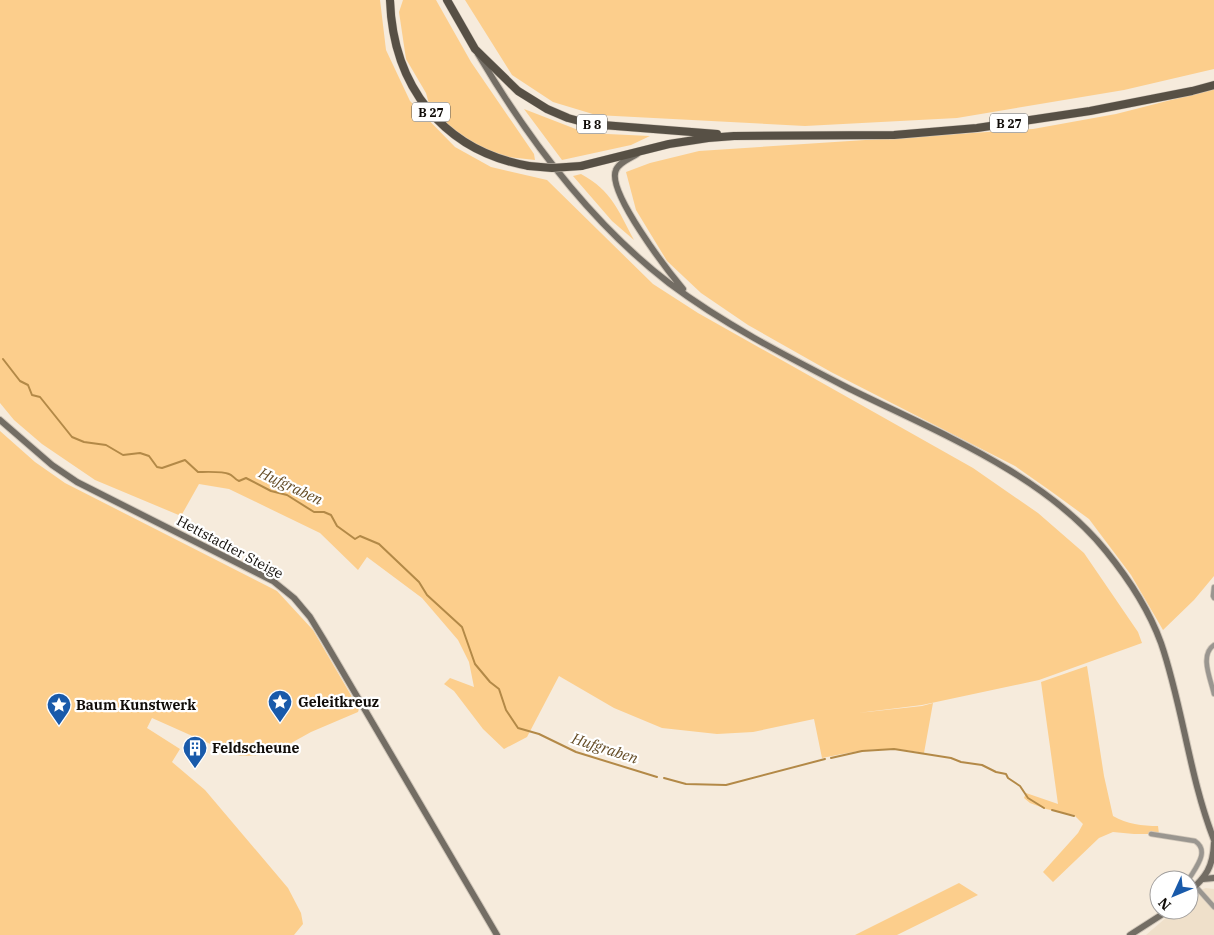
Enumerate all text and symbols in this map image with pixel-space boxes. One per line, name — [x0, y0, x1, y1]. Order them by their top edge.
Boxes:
road number: B 27 — [412, 102, 450, 121]
road number: B 27 — [990, 114, 1028, 132]
road number: B 8 — [577, 115, 607, 134]
water label: Hufgraben — [255, 463, 326, 509]
street label: Hettstadter Steige — [174, 511, 286, 583]
place icon: Geleitkreuz — [267, 689, 293, 723]
place icon: Baum Kunstwerk — [46, 692, 72, 726]
place label: Geleitkreuz — [298, 693, 379, 711]
place label: Baum Kunstwerk — [76, 696, 196, 714]
water label: Hufgraben — [569, 728, 641, 768]
building icon: Feldscheune — [182, 735, 208, 769]
place label: Feldscheune — [212, 739, 300, 757]
north arrow — [1149, 870, 1199, 920]
text: N — [1154, 894, 1175, 914]

